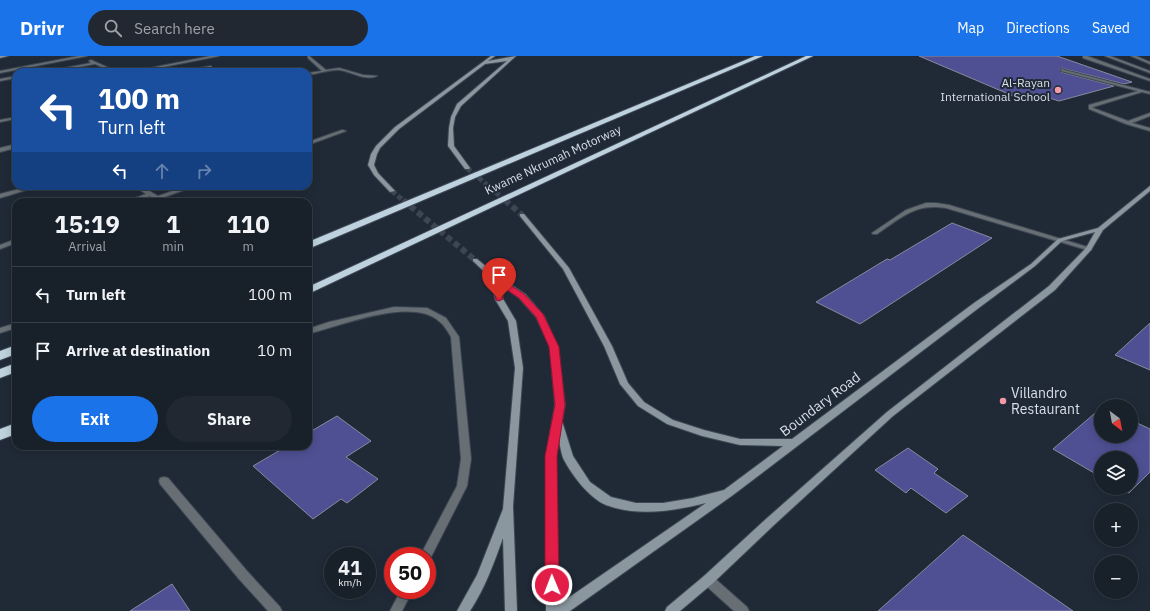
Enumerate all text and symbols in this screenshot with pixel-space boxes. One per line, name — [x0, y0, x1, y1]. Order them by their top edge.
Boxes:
search box — [88, 10, 368, 46]
text: Drivr — [20, 16, 64, 40]
icon: search — [102, 17, 124, 39]
text: Search here — [134, 19, 215, 38]
text: Map — [957, 19, 984, 37]
text: Directions — [1006, 19, 1070, 37]
text: Saved — [1092, 19, 1130, 37]
place label: Al-Rayan International School — [940, 75, 1050, 104]
text: 100 m — [98, 80, 180, 117]
icon: left — [32, 84, 84, 136]
marker: Al-Rayan International School — [1053, 85, 1063, 95]
text: Turn left — [98, 116, 166, 139]
street label: Kwame Nkrumah Motorway — [482, 121, 623, 198]
icon: left — [109, 160, 131, 182]
icon: ahead — [151, 160, 173, 182]
icon: right — [193, 160, 215, 182]
text: 15:19 — [54, 208, 120, 240]
text: 1 — [166, 208, 180, 240]
text: 110 — [226, 208, 270, 240]
text: Arrival — [68, 238, 106, 255]
text: min — [162, 238, 184, 255]
text: m — [242, 238, 254, 255]
pin — [482, 258, 516, 299]
icon: arrive — [488, 264, 510, 286]
icon: left — [32, 284, 54, 306]
text: Turn left — [66, 285, 126, 304]
text: 100 m — [248, 285, 292, 304]
icon: arrive — [32, 340, 54, 362]
text: Arrive at destination — [66, 341, 210, 360]
text: 10 m — [257, 341, 292, 360]
street label: Boundary Road — [776, 368, 864, 440]
place label: Villandro Restaurant — [1011, 384, 1080, 418]
button: Exit — [32, 396, 158, 442]
button: Share — [166, 396, 292, 442]
marker: Villandro Restaurant — [998, 396, 1008, 406]
north arrow — [1094, 399, 1138, 443]
map controls — [1094, 399, 1138, 599]
button: layers — [1094, 451, 1138, 495]
button: + — [1094, 503, 1138, 547]
speed limit sign: 50 — [384, 547, 436, 599]
text: 41 — [338, 554, 362, 581]
button: − — [1094, 555, 1138, 599]
position arrow — [531, 564, 573, 606]
text: km/h — [338, 576, 362, 589]

